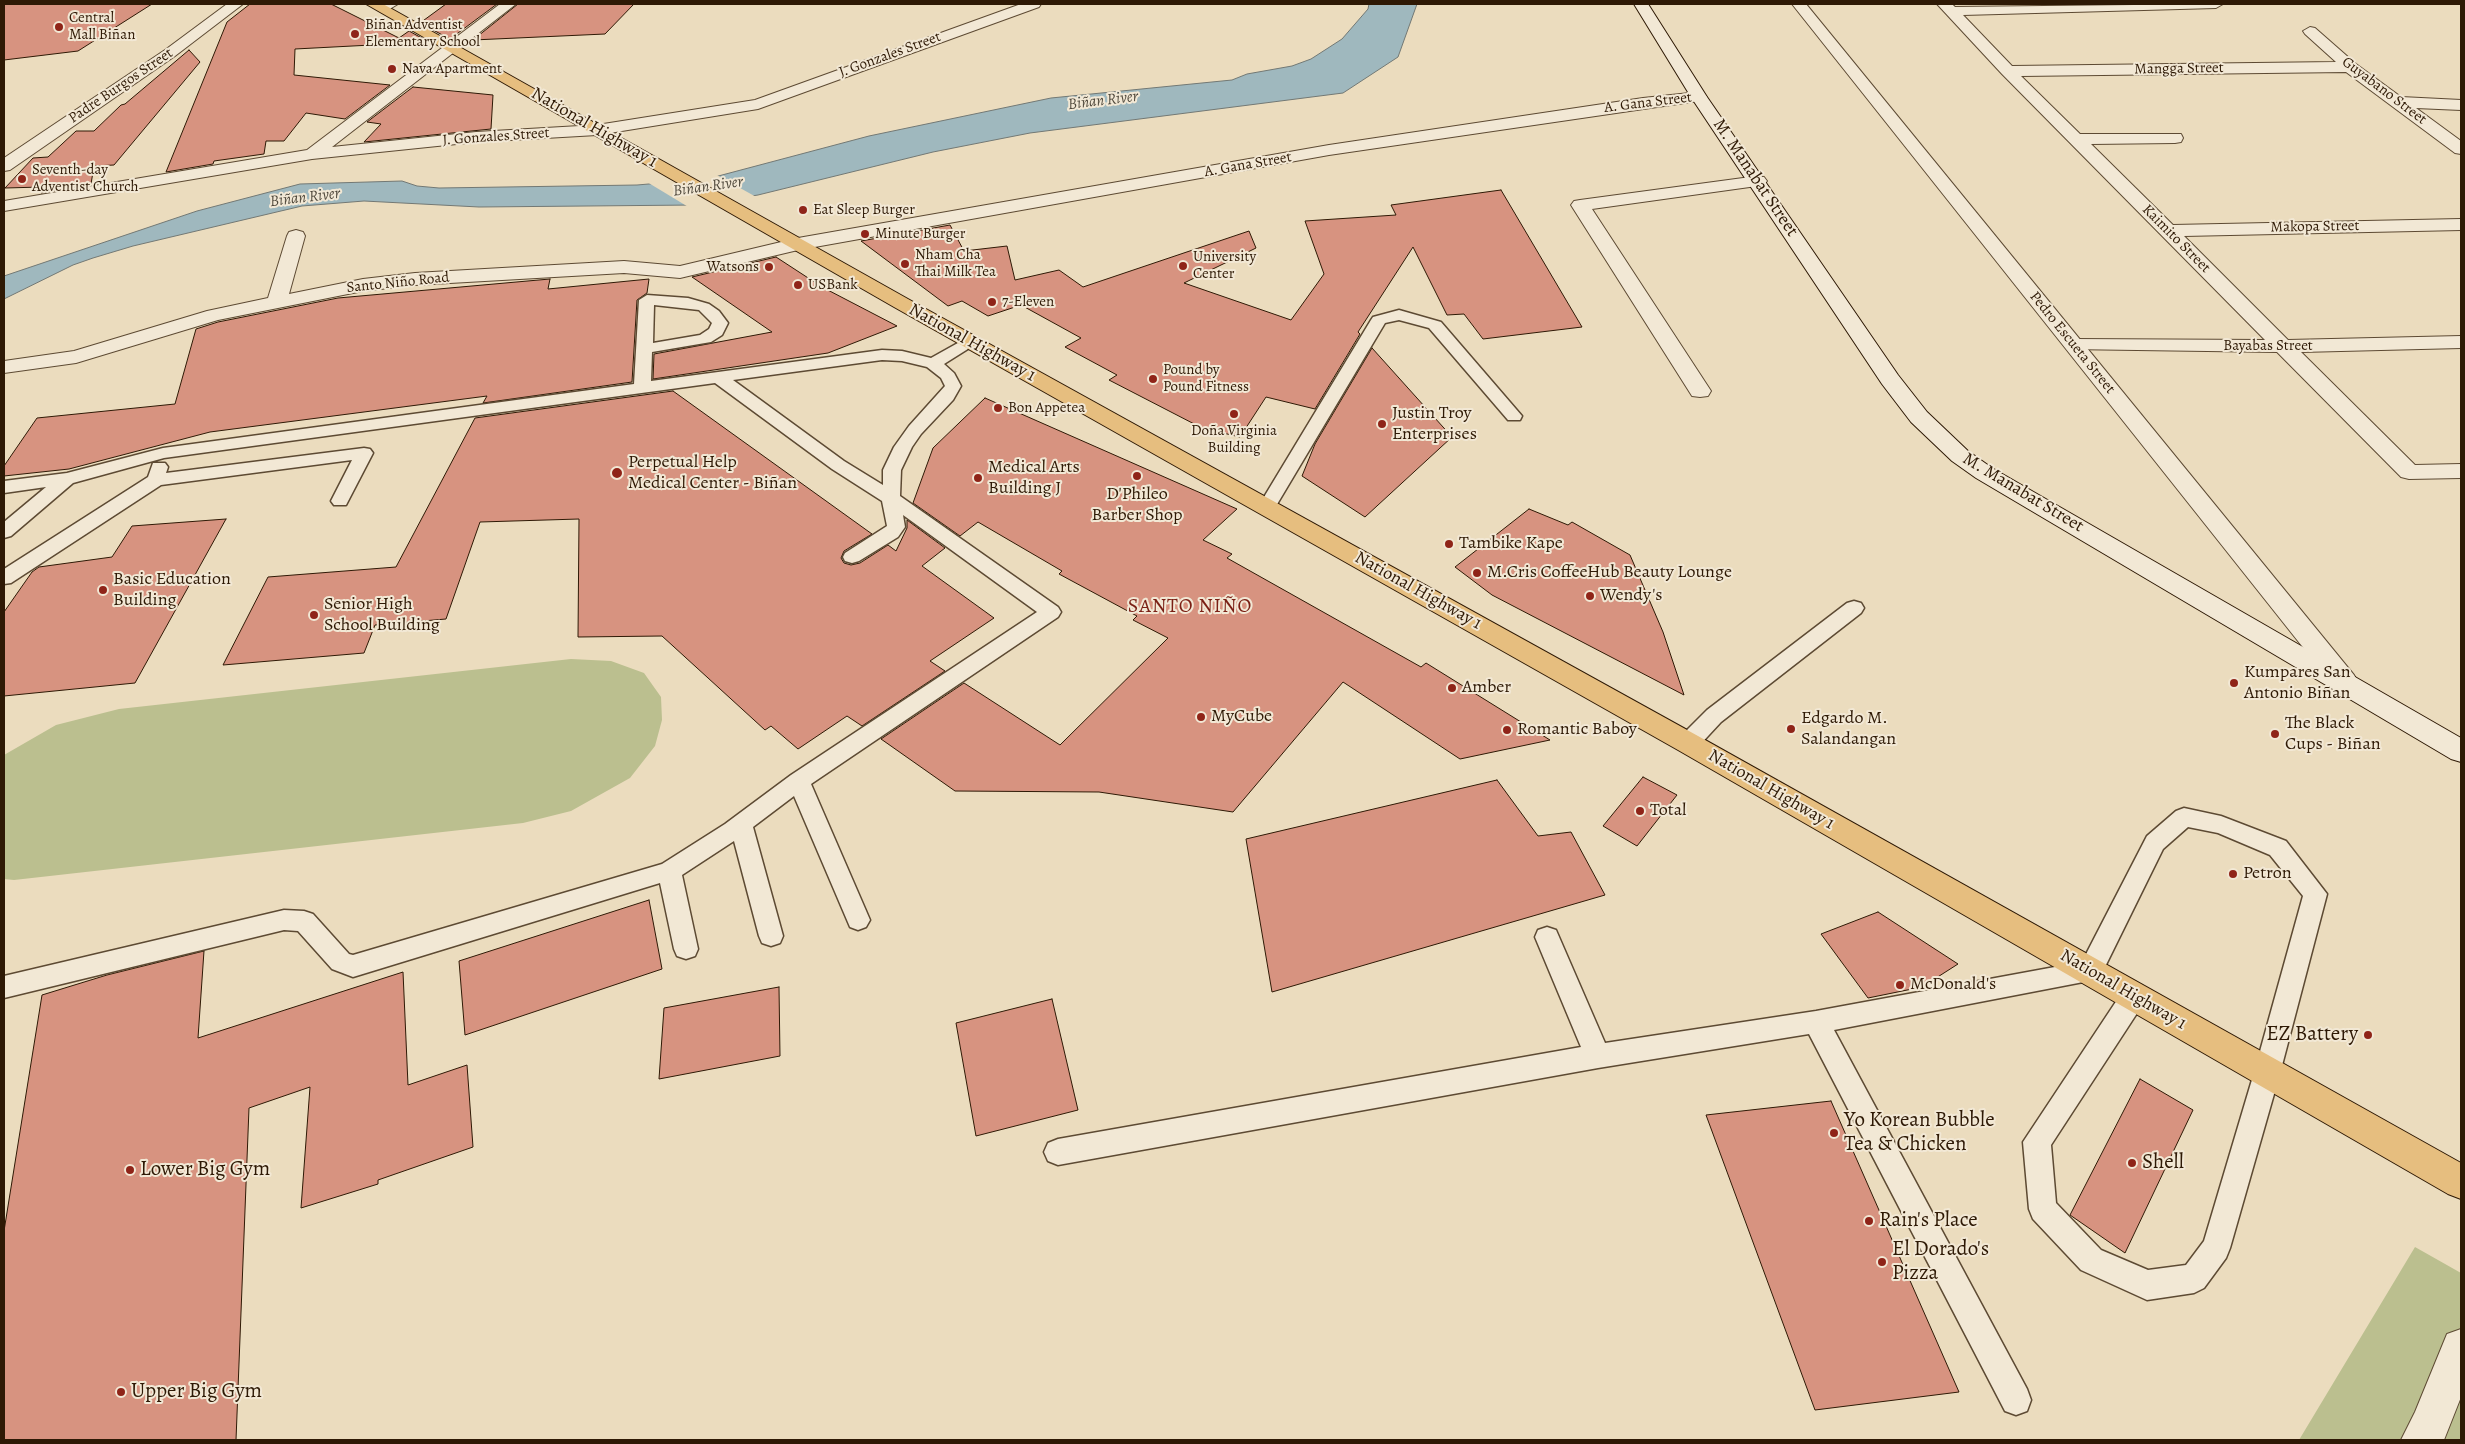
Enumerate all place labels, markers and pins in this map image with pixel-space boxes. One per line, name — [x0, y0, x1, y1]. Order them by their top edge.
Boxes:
place label: Central Mall Biñan — [69, 9, 136, 44]
place label: Biñan Adventist Elementary School — [365, 16, 480, 51]
marker: Central Mall Biñan — [53, 21, 65, 33]
marker: Biñan Adventist Elementary School — [349, 28, 361, 40]
place label: Nava Apartment — [402, 60, 502, 78]
marker: Nava Apartment — [386, 63, 398, 75]
place label: Seventh-day Adventist Church — [32, 161, 139, 196]
marker: Seventh-day Adventist Church — [16, 173, 28, 185]
place label: Eat Sleep Burger — [813, 201, 915, 219]
marker: Eat Sleep Burger — [797, 204, 809, 216]
place label: Minute Burger — [875, 225, 966, 243]
marker: Minute Burger — [859, 228, 871, 240]
place label: Nham Cha Thai Milk Tea — [915, 246, 996, 281]
place label: University Center — [1193, 248, 1256, 283]
place label: Watsons — [707, 258, 759, 276]
marker: Nham Cha Thai Milk Tea — [899, 258, 911, 270]
marker: University Center — [1177, 260, 1189, 272]
marker: Watsons — [763, 261, 775, 273]
place label: USBank — [808, 276, 858, 294]
marker: USBank — [792, 279, 804, 291]
place label: 7-Eleven — [1002, 293, 1054, 311]
marker: 7-Eleven — [986, 296, 998, 308]
place label: Pound by Pound Fitness — [1163, 361, 1249, 396]
marker: Pound by Pound Fitness — [1147, 373, 1159, 385]
place label: Bon Appetea — [1008, 399, 1085, 417]
marker: Bon Appetea — [992, 402, 1004, 414]
place label: Justin Troy Enterprises — [1392, 403, 1477, 446]
marker: Doña Virginia Building — [1228, 408, 1240, 420]
marker: Justin Troy Enterprises — [1376, 418, 1388, 430]
place label: Doña Virginia Building — [1191, 422, 1277, 457]
place label: Perpetual Help Medical Center - Biñan — [628, 452, 797, 494]
place label: Medical Arts Building J — [988, 457, 1080, 499]
marker: Perpetual Help Medical Center - Biñan — [610, 466, 624, 480]
marker: D'Phileo Barber Shop — [1131, 470, 1143, 482]
marker: Medical Arts Building J — [972, 472, 984, 484]
place label: D'Phileo Barber Shop — [1091, 484, 1183, 526]
place label: Tambike Kape — [1459, 533, 1563, 555]
marker: Tambike Kape — [1443, 538, 1455, 550]
place label: M.Cris CoffeeHub Beauty Lounge — [1487, 562, 1732, 584]
marker: M.Cris CoffeeHub Beauty Lounge — [1471, 567, 1483, 579]
place label: Basic Education Building — [113, 569, 231, 612]
marker: Basic Education Building — [97, 584, 109, 596]
place label: Wendy's — [1600, 585, 1663, 607]
marker: Wendy's — [1584, 590, 1596, 602]
place label: Senior High School Building — [324, 594, 440, 636]
marker: Senior High School Building — [308, 609, 320, 621]
place label: Kumpares San Antonio Biñan — [2244, 662, 2351, 704]
place label: Amber — [1462, 677, 1511, 699]
marker: Kumpares San Antonio Biñan — [2228, 677, 2240, 689]
marker: Amber — [1446, 682, 1458, 694]
place label: MyCube — [1211, 706, 1272, 728]
place label: Edgardo M. Salandangan — [1801, 708, 1896, 751]
marker: MyCube — [1195, 711, 1207, 723]
place label: The Black Cups - Biñan — [2285, 713, 2381, 756]
place label: Romantic Baboy — [1517, 719, 1637, 741]
marker: Edgardo M. Salandangan — [1785, 723, 1797, 735]
marker: Romantic Baboy — [1501, 724, 1513, 736]
marker: The Black Cups - Biñan — [2269, 728, 2281, 740]
place label: Total — [1650, 800, 1686, 822]
marker: Total — [1634, 805, 1646, 817]
place label: Petron — [2243, 863, 2292, 885]
marker: Petron — [2227, 868, 2239, 880]
place label: McDonald's — [1910, 974, 1996, 996]
marker: McDonald's — [1894, 979, 1906, 991]
place label: EZ Battery — [2266, 1022, 2358, 1048]
marker: EZ Battery — [2362, 1029, 2374, 1041]
place label: Yo Korean Bubble Tea & Chicken — [1844, 1108, 1995, 1158]
marker: Yo Korean Bubble Tea & Chicken — [1828, 1127, 1840, 1139]
place label: Shell — [2142, 1150, 2184, 1176]
place label: Lower Big Gym — [140, 1157, 270, 1183]
marker: Shell — [2126, 1157, 2138, 1169]
marker: Lower Big Gym — [124, 1164, 136, 1176]
place label: Rain's Place — [1879, 1208, 1978, 1234]
marker: Rain's Place — [1863, 1215, 1875, 1227]
place label: El Dorado's Pizza — [1892, 1237, 1989, 1287]
marker: El Dorado's Pizza — [1876, 1256, 1888, 1268]
place label: Upper Big Gym — [131, 1379, 262, 1405]
marker: Upper Big Gym — [115, 1386, 127, 1398]

